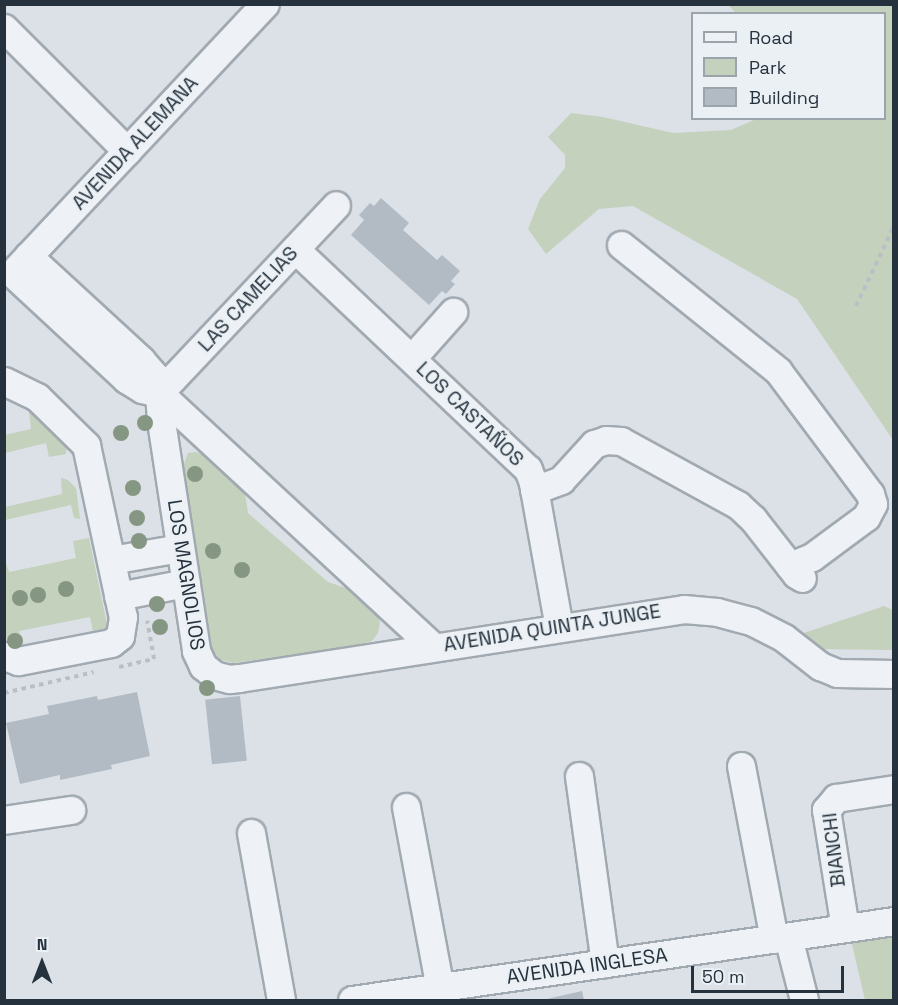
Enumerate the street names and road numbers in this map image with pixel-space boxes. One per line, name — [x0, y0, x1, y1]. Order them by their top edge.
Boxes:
street label: AVENIDA ALEMANA — [67, 71, 203, 215]
street label: LAS CAMELIAS — [193, 241, 303, 357]
street label: LOS CASTAÑOS — [411, 357, 529, 471]
street label: LOS MAGNOLIOS — [162, 498, 210, 652]
street label: AVENIDA QUINTA JUNGE — [441, 599, 663, 657]
street label: BIANCHI — [818, 811, 850, 889]
street label: AVENIDA INGLESA — [505, 943, 669, 989]

